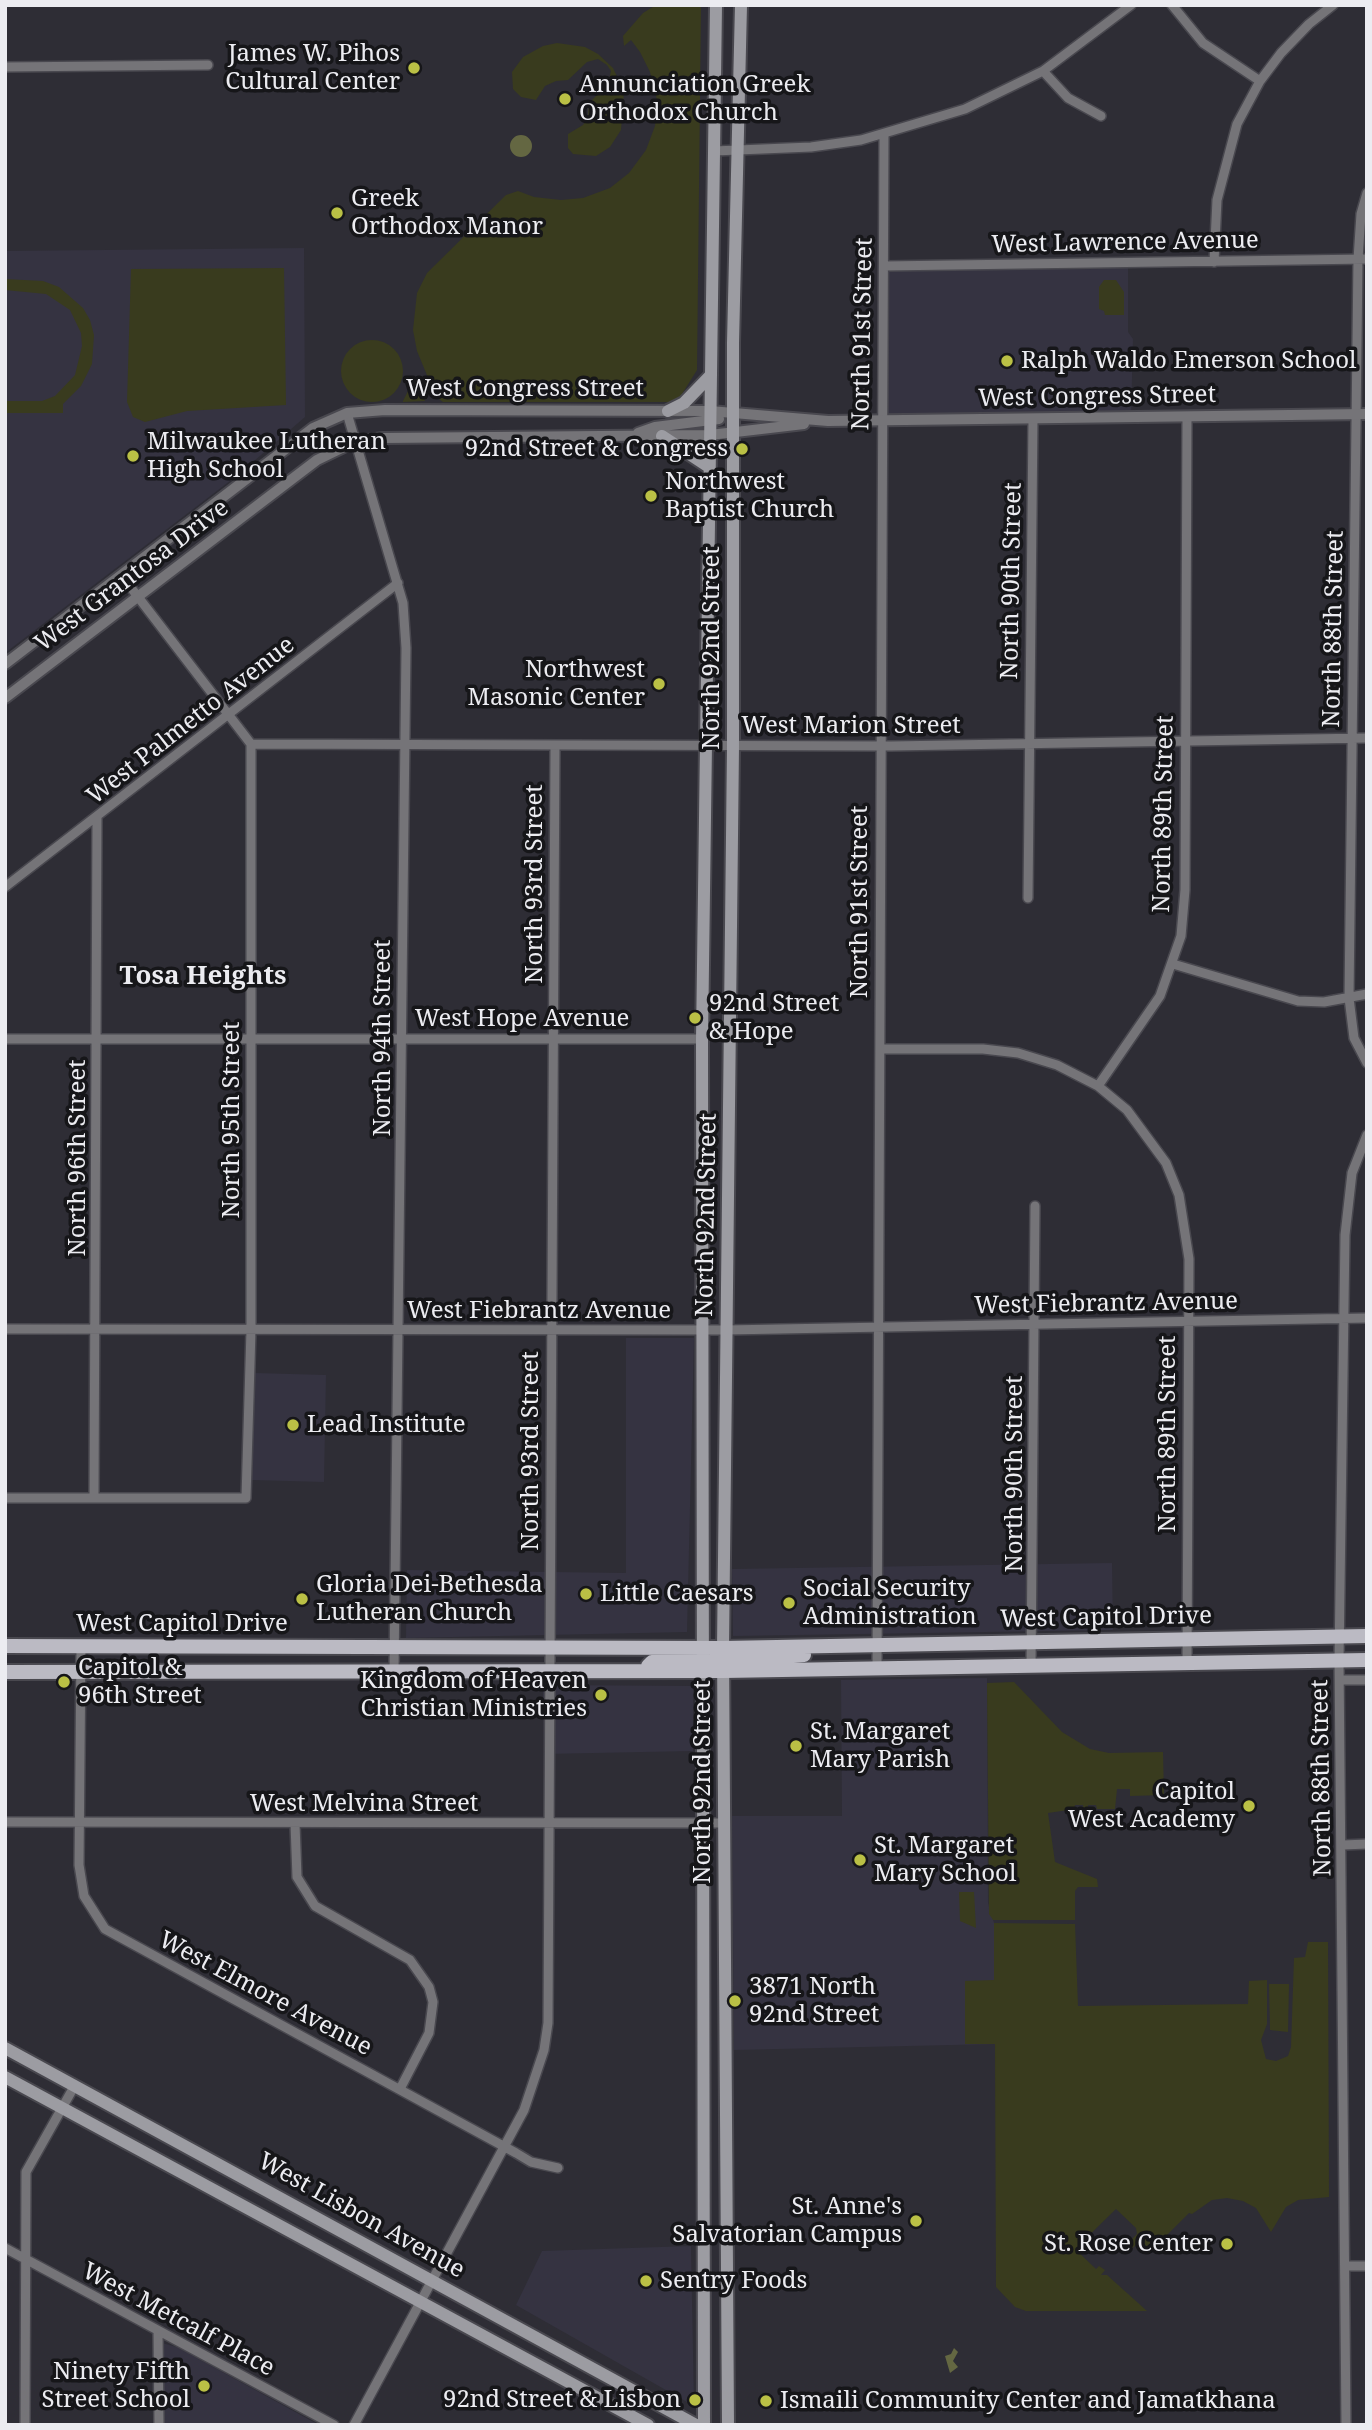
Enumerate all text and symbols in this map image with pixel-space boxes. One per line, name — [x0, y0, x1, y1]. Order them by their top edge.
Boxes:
place label: James W. Pihos Cultural Center — [225, 40, 400, 96]
marker: James W. Pihos Cultural Center — [406, 60, 422, 76]
place label: Annunciation Greek Orthodox Church — [579, 71, 810, 127]
marker: Annunciation Greek Orthodox Church — [557, 91, 573, 107]
place label: Greek Orthodox Manor — [351, 185, 543, 241]
marker: Greek Orthodox Manor — [329, 205, 345, 221]
street label: West Lawrence Avenue — [991, 226, 1259, 260]
street label: North 91st Street — [847, 237, 879, 431]
place label: Ralph Waldo Emerson School — [1021, 347, 1357, 375]
marker: Ralph Waldo Emerson School — [999, 353, 1015, 369]
street label: West Congress Street — [406, 375, 644, 403]
street label: West Congress Street — [978, 381, 1216, 413]
place label: Milwaukee Lutheran High School — [147, 428, 386, 484]
place label: 92nd Street & Congress — [465, 435, 728, 463]
marker: 92nd Street & Congress — [734, 441, 750, 457]
marker: Milwaukee Lutheran High School — [125, 448, 141, 464]
place label: Northwest Baptist Church — [665, 468, 834, 524]
street label: North 90th Street — [996, 482, 1028, 680]
marker: Northwest Baptist Church — [643, 488, 659, 504]
street label: West Grantosa Drive — [29, 494, 235, 658]
street label: North 88th Street — [1318, 530, 1350, 728]
street label: North 92nd Street — [698, 546, 726, 750]
street label: West Palmetto Avenue — [81, 631, 301, 811]
place label: Northwest Masonic Center — [467, 656, 645, 712]
marker: Northwest Masonic Center — [651, 676, 667, 692]
street label: West Marion Street — [741, 712, 961, 740]
street label: North 89th Street — [1148, 715, 1180, 913]
street label: North 93rd Street — [521, 784, 549, 984]
street label: North 91st Street — [846, 806, 874, 998]
street label: North 94th Street — [369, 939, 397, 1137]
district label: Tosa Heights — [119, 961, 287, 993]
place label: 92nd Street & Hope — [709, 990, 839, 1046]
street label: West Hope Avenue — [415, 1005, 629, 1033]
marker: 92nd Street & Hope — [687, 1010, 703, 1026]
street label: North 95th Street — [218, 1021, 246, 1219]
street label: North 96th Street — [64, 1059, 92, 1257]
street label: North 92nd Street — [691, 1113, 723, 1317]
street label: West Fiebrantz Avenue — [974, 1287, 1238, 1321]
street label: West Fiebrantz Avenue — [407, 1297, 671, 1325]
street label: North 89th Street — [1154, 1335, 1182, 1533]
street label: North 93rd Street — [517, 1351, 545, 1551]
street label: North 90th Street — [1001, 1375, 1029, 1573]
place label: Lead Institute — [307, 1411, 465, 1439]
marker: Lead Institute — [285, 1417, 301, 1433]
place label: Gloria Dei-Bethesda Lutheran Church — [316, 1571, 543, 1627]
place label: Social Security Administration — [803, 1575, 977, 1631]
place label: Little Caesars — [600, 1580, 754, 1608]
marker: Little Caesars — [578, 1586, 594, 1602]
marker: Gloria Dei-Bethesda Lutheran Church — [294, 1591, 310, 1607]
marker: Social Security Administration — [781, 1595, 797, 1611]
street label: West Capitol Drive — [1000, 1602, 1212, 1634]
street label: West Capitol Drive — [76, 1610, 288, 1638]
place label: Capitol & 96th Street — [78, 1654, 202, 1710]
place label: Kingdom of Heaven Christian Ministries — [360, 1667, 587, 1723]
marker: Capitol & 96th Street — [56, 1674, 72, 1690]
street label: North 88th Street — [1306, 1679, 1338, 1877]
street label: North 92nd Street — [689, 1680, 717, 1884]
marker: Kingdom of Heaven Christian Ministries — [593, 1687, 609, 1703]
place label: St. Margaret Mary Parish — [810, 1718, 950, 1774]
marker: St. Margaret Mary Parish — [788, 1738, 804, 1754]
place label: Capitol West Academy — [1068, 1778, 1235, 1834]
street label: West Melvina Street — [250, 1790, 478, 1818]
marker: Capitol West Academy — [1241, 1798, 1257, 1814]
place label: St. Margaret Mary School — [874, 1832, 1016, 1888]
marker: St. Margaret Mary School — [852, 1852, 868, 1868]
street label: West Elmore Avenue — [154, 1926, 376, 2062]
place label: 3871 North 92nd Street — [749, 1973, 879, 2029]
marker: 3871 North 92nd Street — [727, 1993, 743, 2009]
street label: West Lisbon Avenue — [253, 2147, 469, 2285]
place label: St. Anne's Salvatorian Campus — [672, 2193, 902, 2249]
marker: St. Anne's Salvatorian Campus — [908, 2213, 924, 2229]
place label: St. Rose Center — [1044, 2230, 1213, 2258]
marker: St. Rose Center — [1219, 2236, 1235, 2252]
street label: West Metcalf Place — [77, 2257, 279, 2383]
place label: Sentry Foods — [660, 2267, 807, 2295]
marker: Sentry Foods — [638, 2273, 654, 2289]
place label: Ninety Fifth Street School — [42, 2358, 190, 2414]
marker: Ninety Fifth Street School — [196, 2378, 212, 2394]
place label: 92nd Street & Lisbon — [443, 2386, 681, 2414]
place label: Ismaili Community Center and Jamatkhana — [780, 2387, 1276, 2415]
marker: 92nd Street & Lisbon — [687, 2392, 703, 2408]
marker: Ismaili Community Center and Jamatkhana — [758, 2393, 774, 2409]

